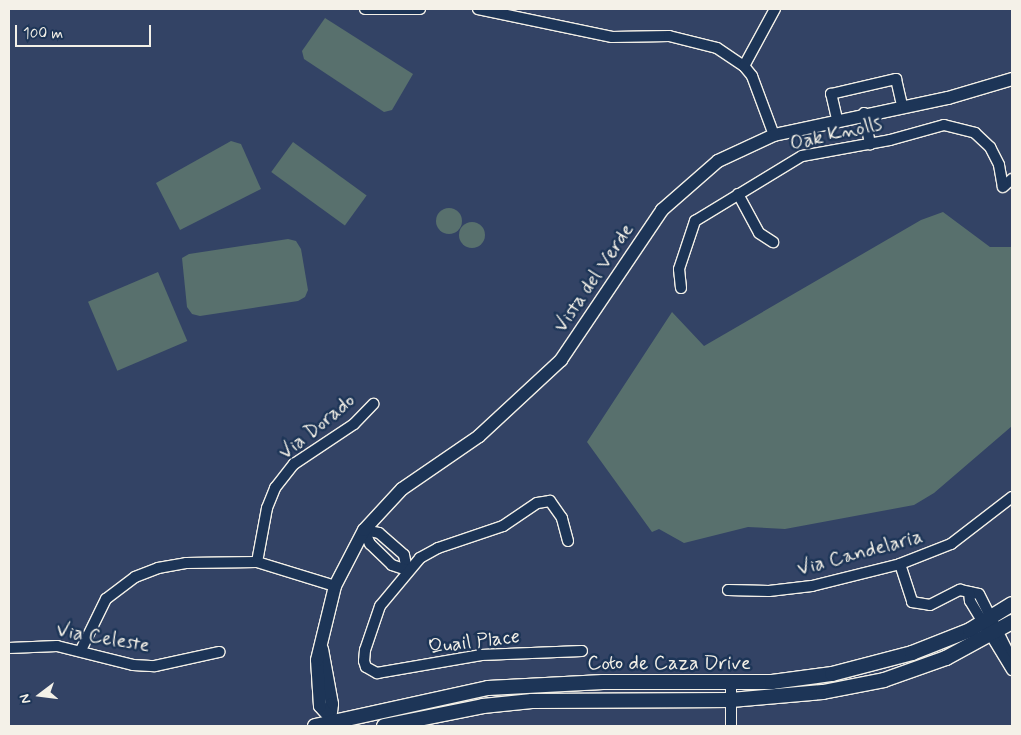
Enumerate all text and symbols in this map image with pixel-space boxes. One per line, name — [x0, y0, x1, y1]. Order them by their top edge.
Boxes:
scale bar — [18, 15, 154, 47]
text: 100 m — [23, 24, 63, 44]
street label: Oak Knolls — [789, 112, 883, 156]
street label: Vista del Verde — [549, 220, 639, 336]
street label: Via Dorado — [274, 389, 360, 465]
street label: Via Candelaria — [795, 525, 925, 581]
street label: Via Celeste — [54, 618, 152, 658]
street label: Quail Place — [427, 624, 521, 660]
street label: Coto de Caza Drive — [589, 651, 749, 675]
north arrow — [15, 670, 65, 720]
text: N — [16, 692, 35, 706]

